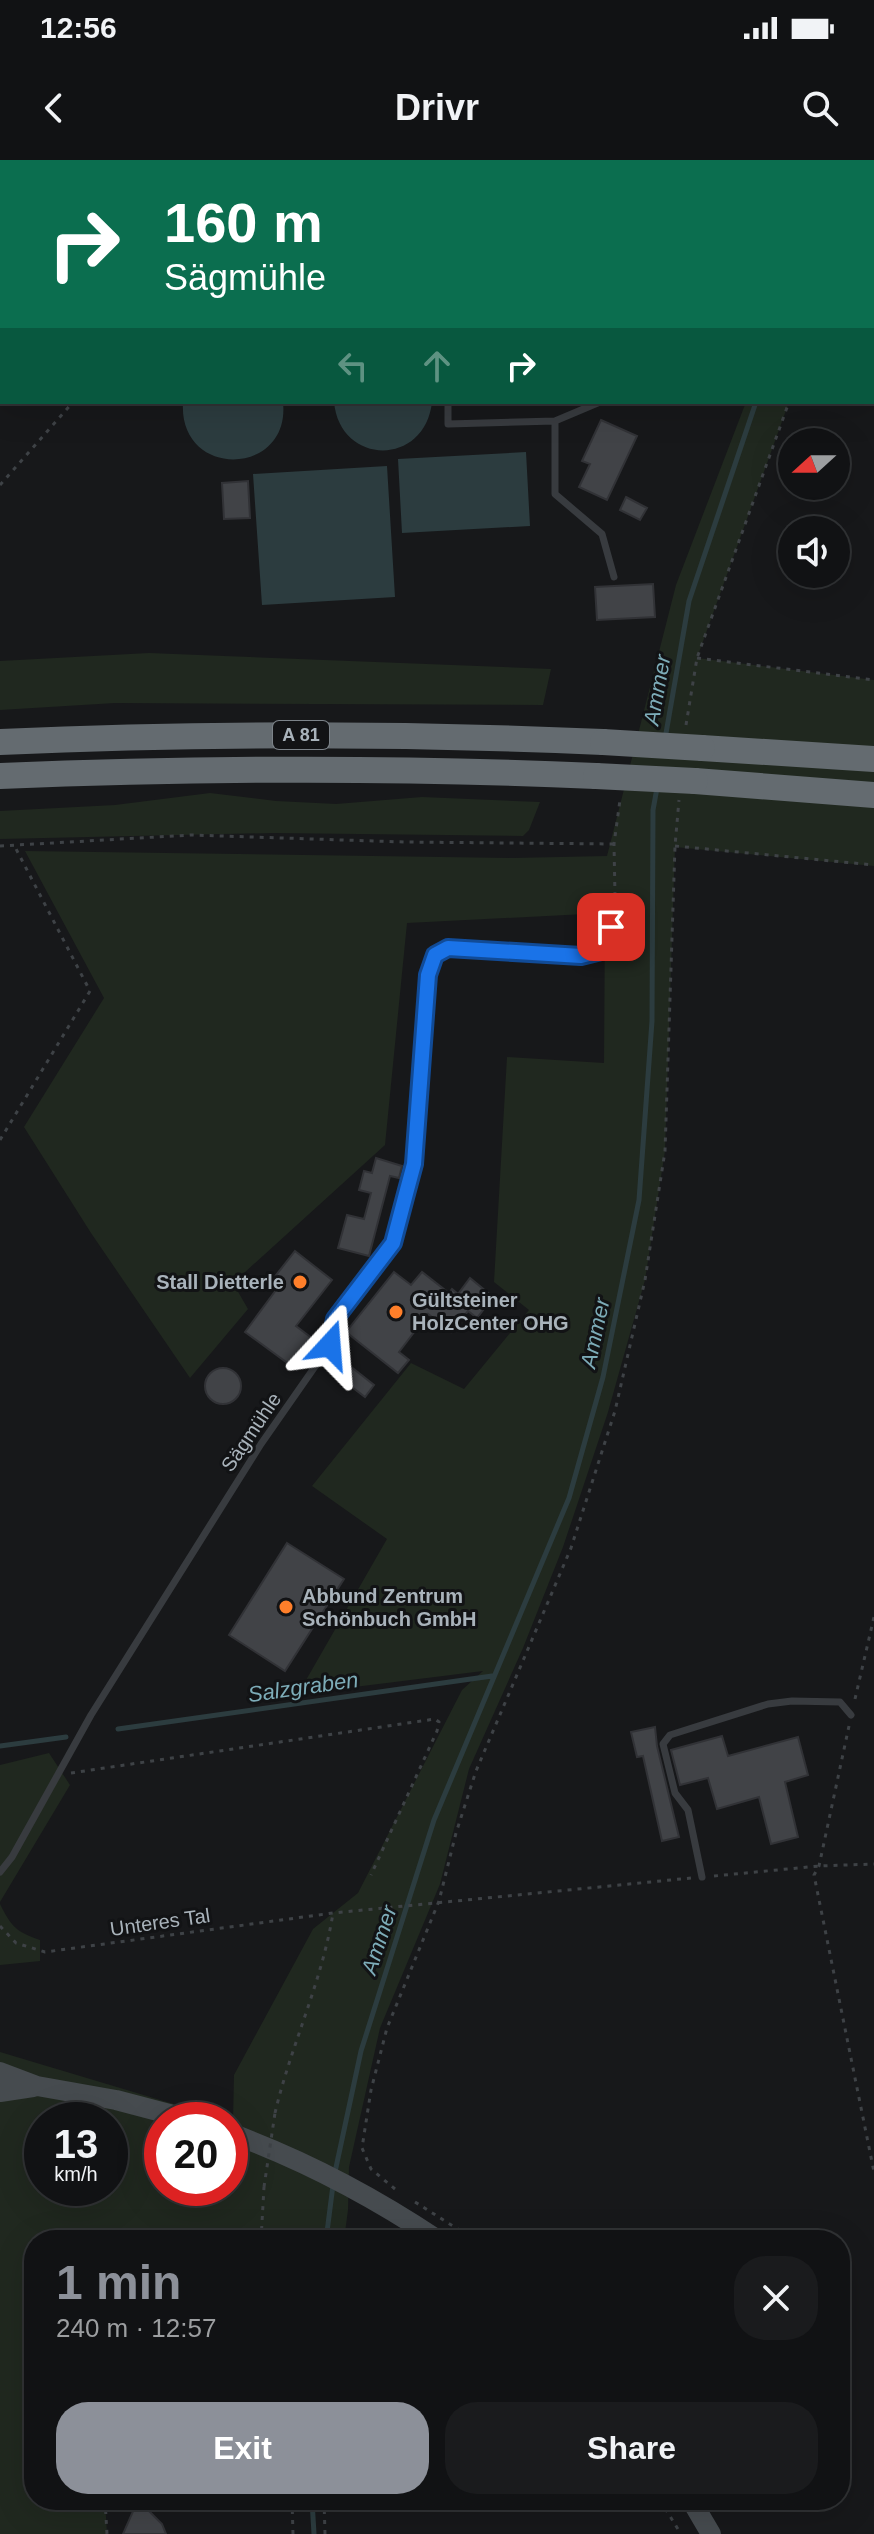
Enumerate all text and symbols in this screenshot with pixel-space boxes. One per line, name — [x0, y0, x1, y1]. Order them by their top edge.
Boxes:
text: 12:56 — [40, 11, 117, 44]
icon: back — [32, 86, 76, 130]
icon: search — [798, 86, 842, 130]
text: Drivr — [395, 87, 479, 128]
text: 160 m — [164, 191, 323, 254]
icon: right — [32, 192, 136, 296]
text: Sägmühle — [164, 257, 326, 298]
icon: left — [331, 344, 375, 388]
icon: ahead — [415, 344, 459, 388]
icon: right — [499, 344, 543, 388]
north arrow — [778, 428, 850, 500]
map controls — [778, 428, 850, 588]
button: sound — [778, 516, 850, 588]
water label: Ammer — [638, 651, 676, 729]
road number: A 81 — [273, 721, 329, 749]
pin — [577, 893, 645, 961]
icon: arrive — [589, 905, 633, 949]
place label: Stall Dietterle — [156, 1271, 284, 1293]
marker: Stall Dietterle — [291, 1273, 309, 1291]
place label: Gültsteiner HolzCenter OHG — [412, 1289, 569, 1334]
water label: Ammer — [575, 1294, 615, 1372]
position arrow — [288, 1303, 372, 1387]
marker: Gültsteiner HolzCenter OHG — [387, 1303, 405, 1321]
street label: Sägmühle — [217, 1389, 285, 1475]
place label: Abbund Zentrum Schönbuch GmbH — [302, 1585, 476, 1630]
marker: Abbund Zentrum Schönbuch GmbH — [277, 1598, 295, 1616]
water label: Salzgraben — [246, 1667, 360, 1707]
water label: Ammer — [356, 1901, 402, 1979]
street label: Unteres Tal — [109, 1904, 211, 1940]
speed limit sign: 20 — [144, 2102, 248, 2206]
text: 13 — [54, 2122, 98, 2166]
text: km/h — [54, 2163, 98, 2185]
text: 1 min — [56, 2256, 181, 2309]
button: close — [734, 2256, 818, 2340]
text: 240 m · 12:57 — [56, 2313, 216, 2343]
button: Exit — [56, 2402, 429, 2494]
button: Share — [445, 2402, 818, 2494]

